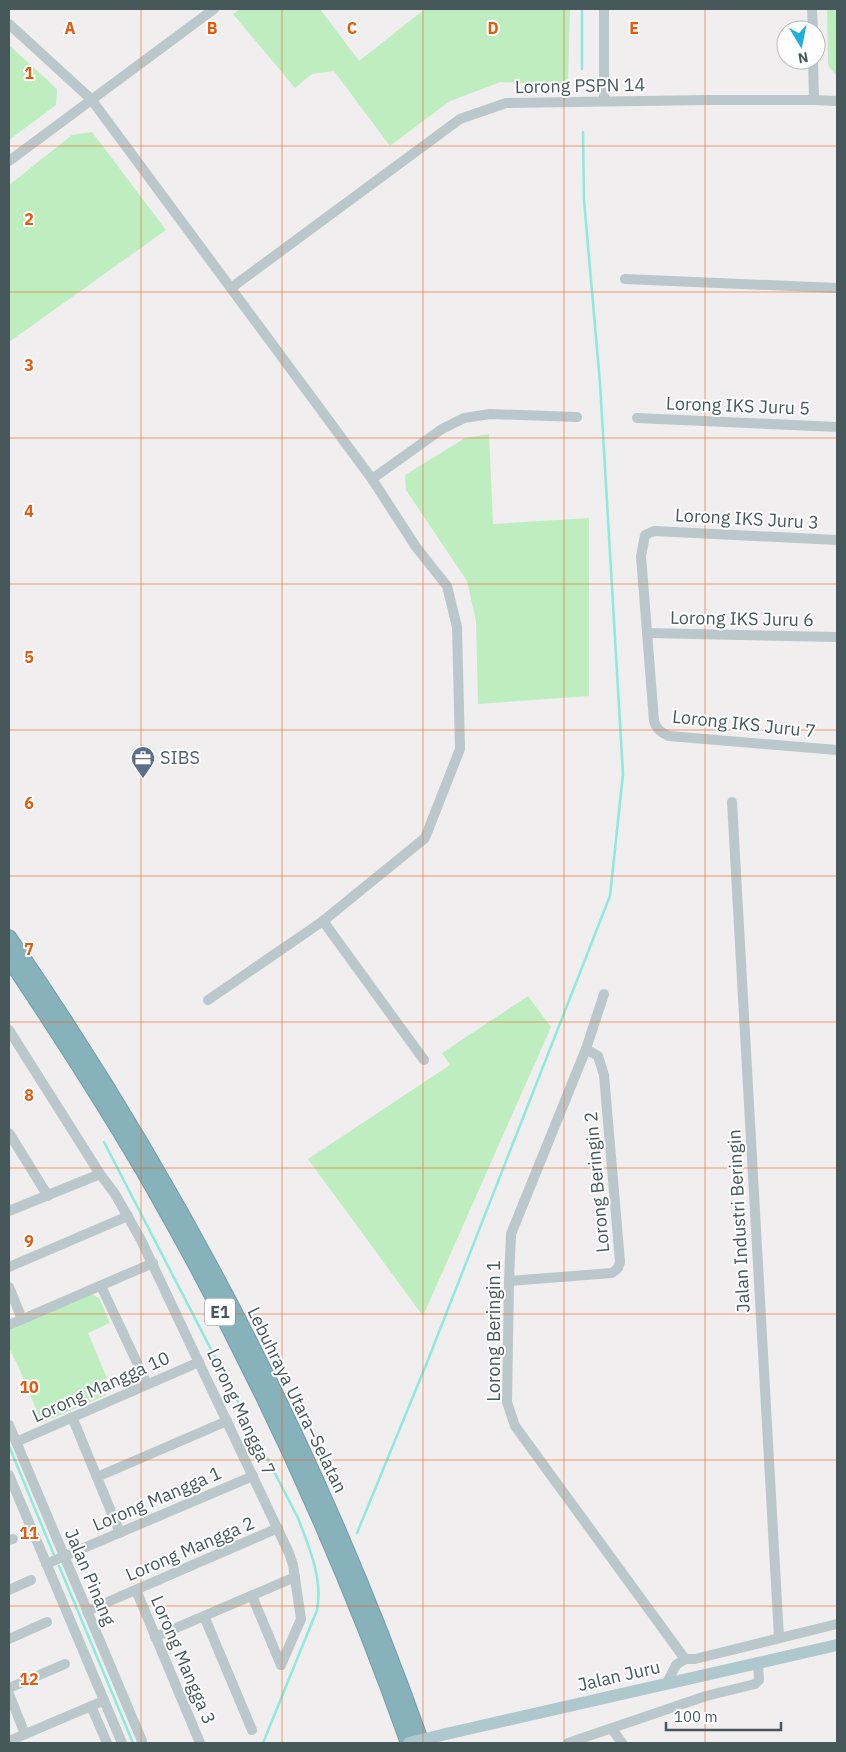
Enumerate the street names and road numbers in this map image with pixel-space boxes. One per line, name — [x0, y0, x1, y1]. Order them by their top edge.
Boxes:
street label: Lorong PSPN 14 — [515, 73, 646, 98]
street label: Lorong IKS Juru 5 — [666, 391, 810, 420]
street label: Lorong IKS Juru 3 — [675, 503, 820, 534]
street label: Lorong IKS Juru 6 — [670, 606, 814, 631]
street label: Lorong IKS Juru 7 — [671, 705, 817, 742]
street label: Lorong Beringin 2 — [579, 1110, 614, 1254]
street label: Jalan Industri Beringin — [722, 1129, 755, 1313]
street label: Lorong Beringin 1 — [482, 1260, 505, 1402]
road number: E1 — [205, 1298, 235, 1325]
street label: Lebuhraya Utara–Selatan — [242, 1303, 352, 1496]
street label: Lorong Mangga 7 — [202, 1345, 281, 1479]
street label: Lorong Mangga 10 — [29, 1347, 173, 1427]
street label: Lorong Mangga 1 — [89, 1461, 225, 1536]
street label: Lorong Mangga 2 — [122, 1511, 258, 1586]
street label: Jalan Pinang — [60, 1525, 121, 1629]
street label: Lorong Mangga 3 — [146, 1592, 221, 1728]
street label: Jalan Juru — [575, 1655, 662, 1696]

